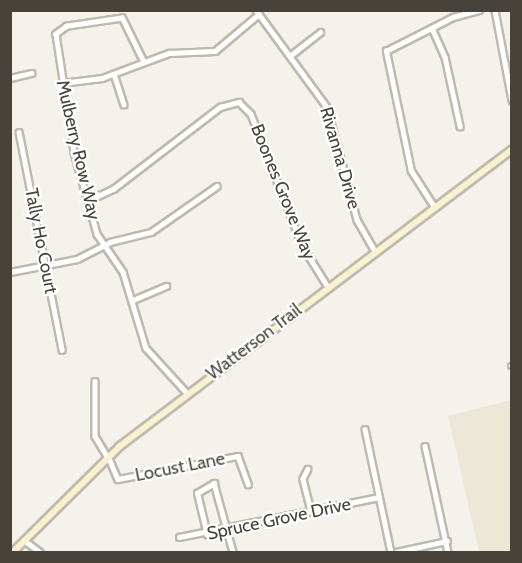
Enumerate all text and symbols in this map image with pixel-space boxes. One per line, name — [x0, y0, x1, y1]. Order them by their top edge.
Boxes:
street label: Mulberry Row Way — [51, 78, 105, 222]
street label: Rivanna Drive — [315, 104, 365, 212]
street label: Boones Grove Way — [246, 121, 320, 263]
street label: Tally Ho Court — [20, 186, 62, 296]
street label: Watterson Trail — [202, 299, 306, 385]
street label: Locust Lane — [133, 448, 227, 486]
street label: Spruce Grove Drive — [205, 493, 353, 545]

